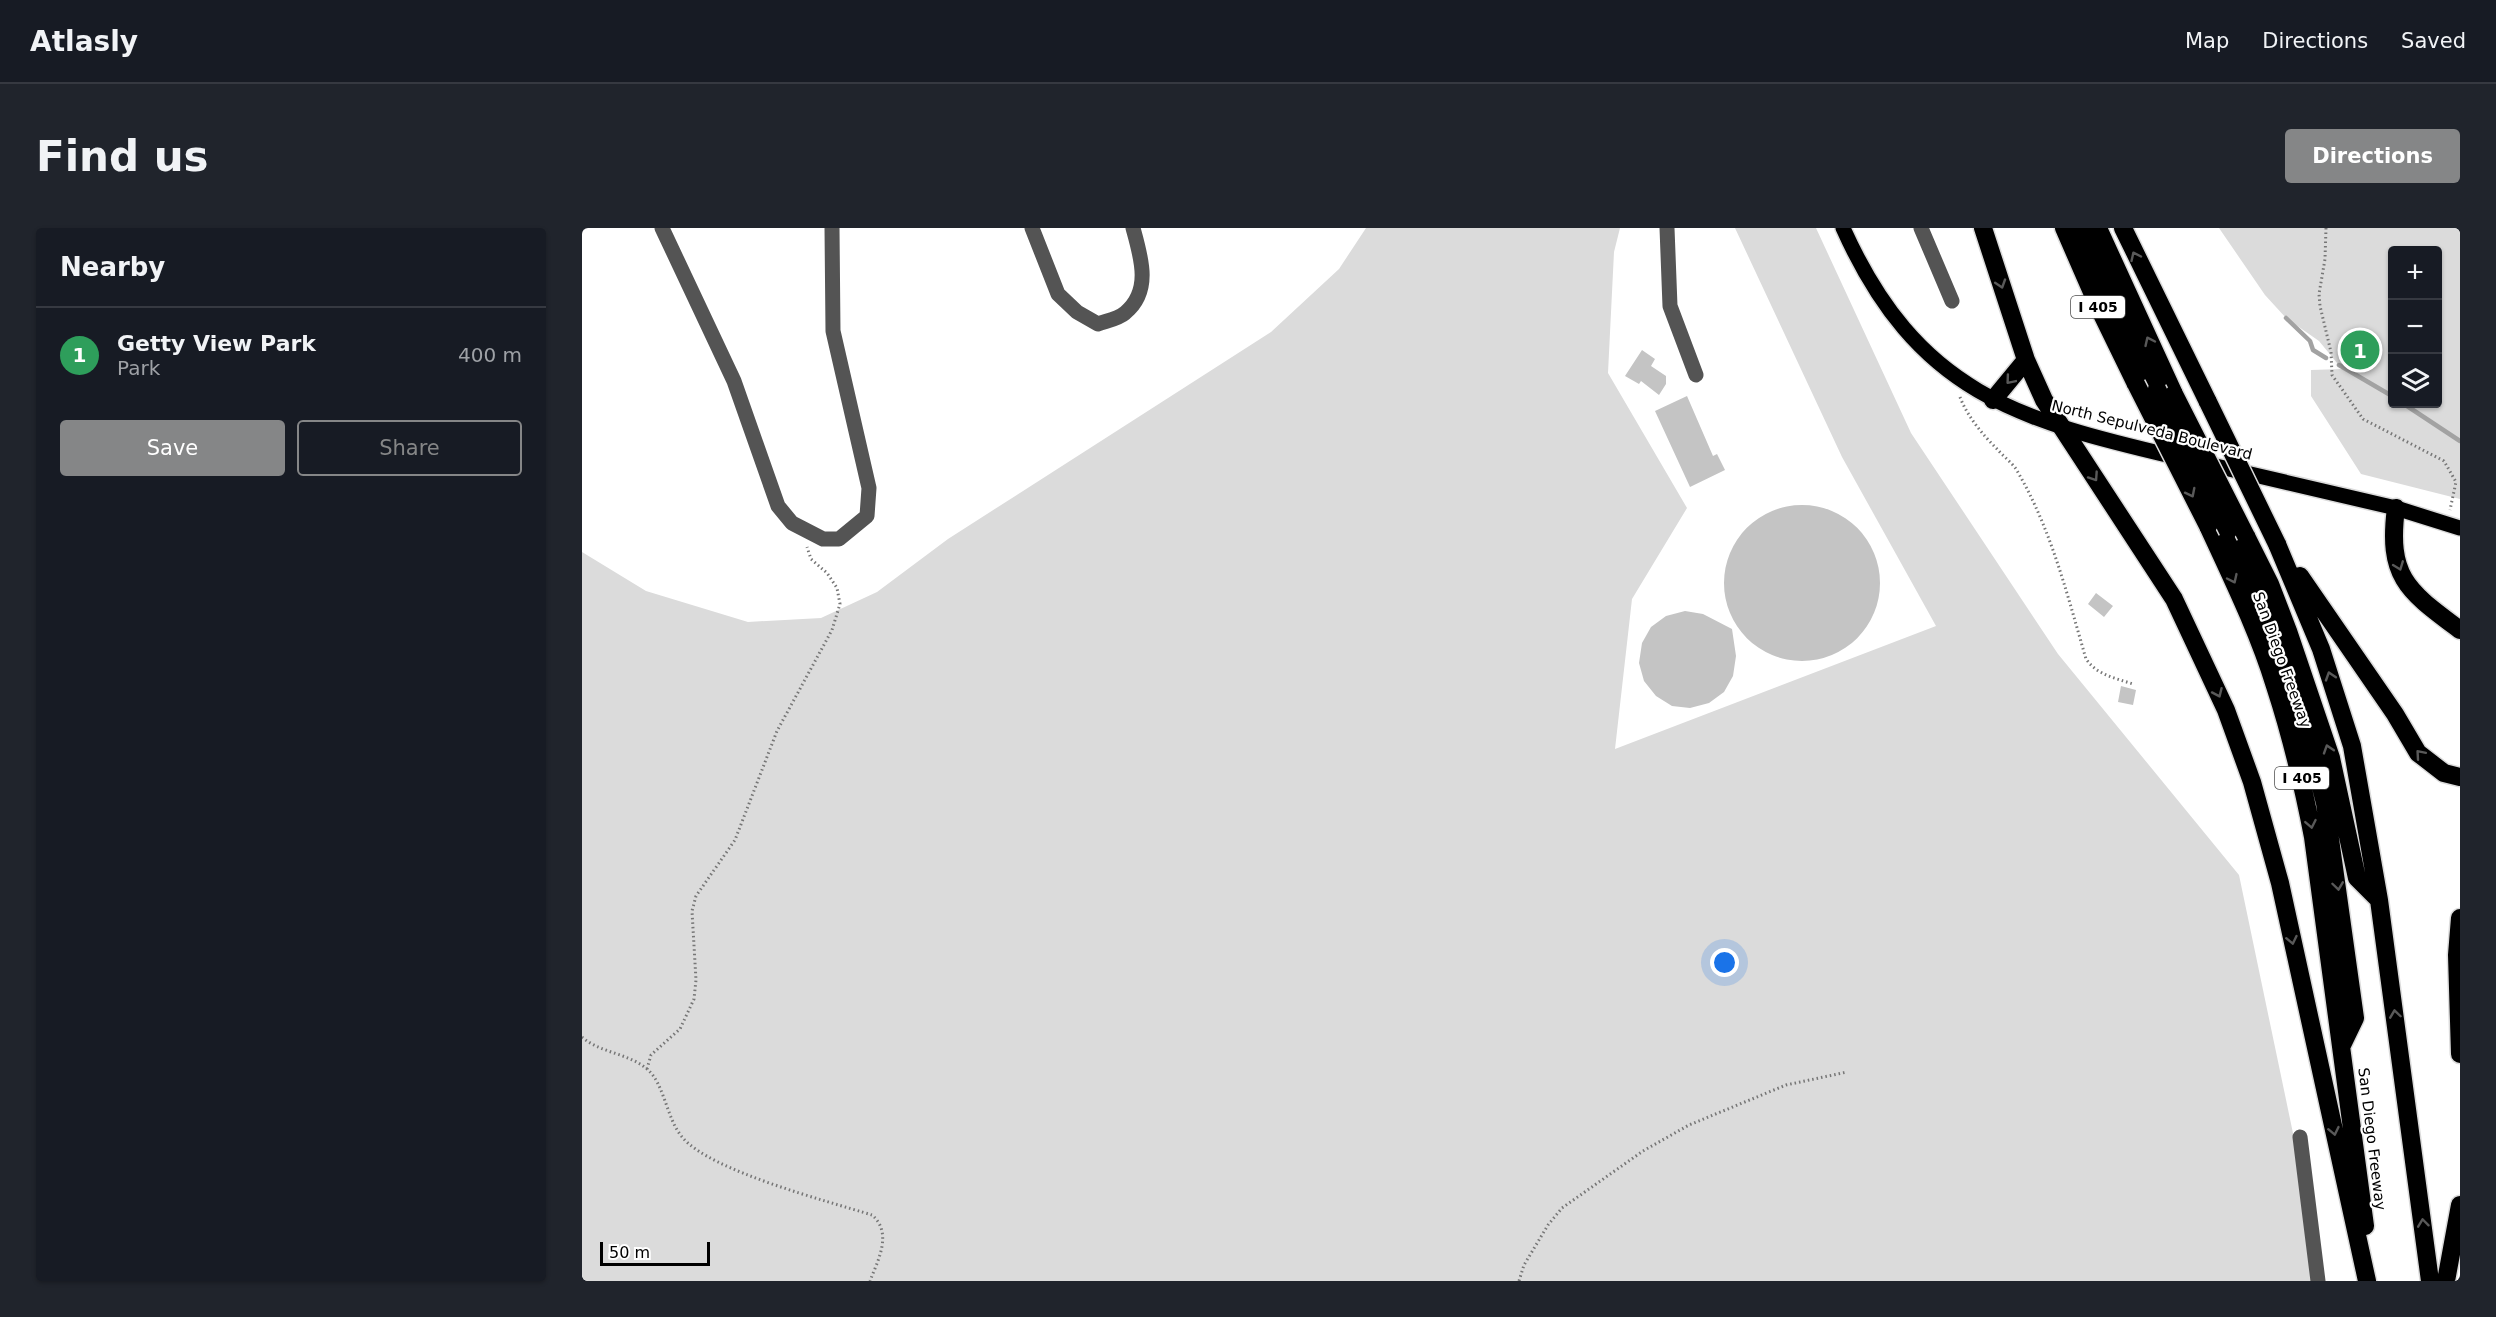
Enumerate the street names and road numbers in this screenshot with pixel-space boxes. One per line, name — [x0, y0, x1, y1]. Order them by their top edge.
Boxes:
road number: I 405 — [2071, 296, 2125, 318]
street label: North Sepulveda Boulevard — [2050, 396, 2254, 464]
street label: San Diego Freeway — [2249, 589, 2315, 731]
road number: I 405 — [2275, 767, 2329, 789]
street label: San Diego Freeway — [2354, 1067, 2390, 1211]

